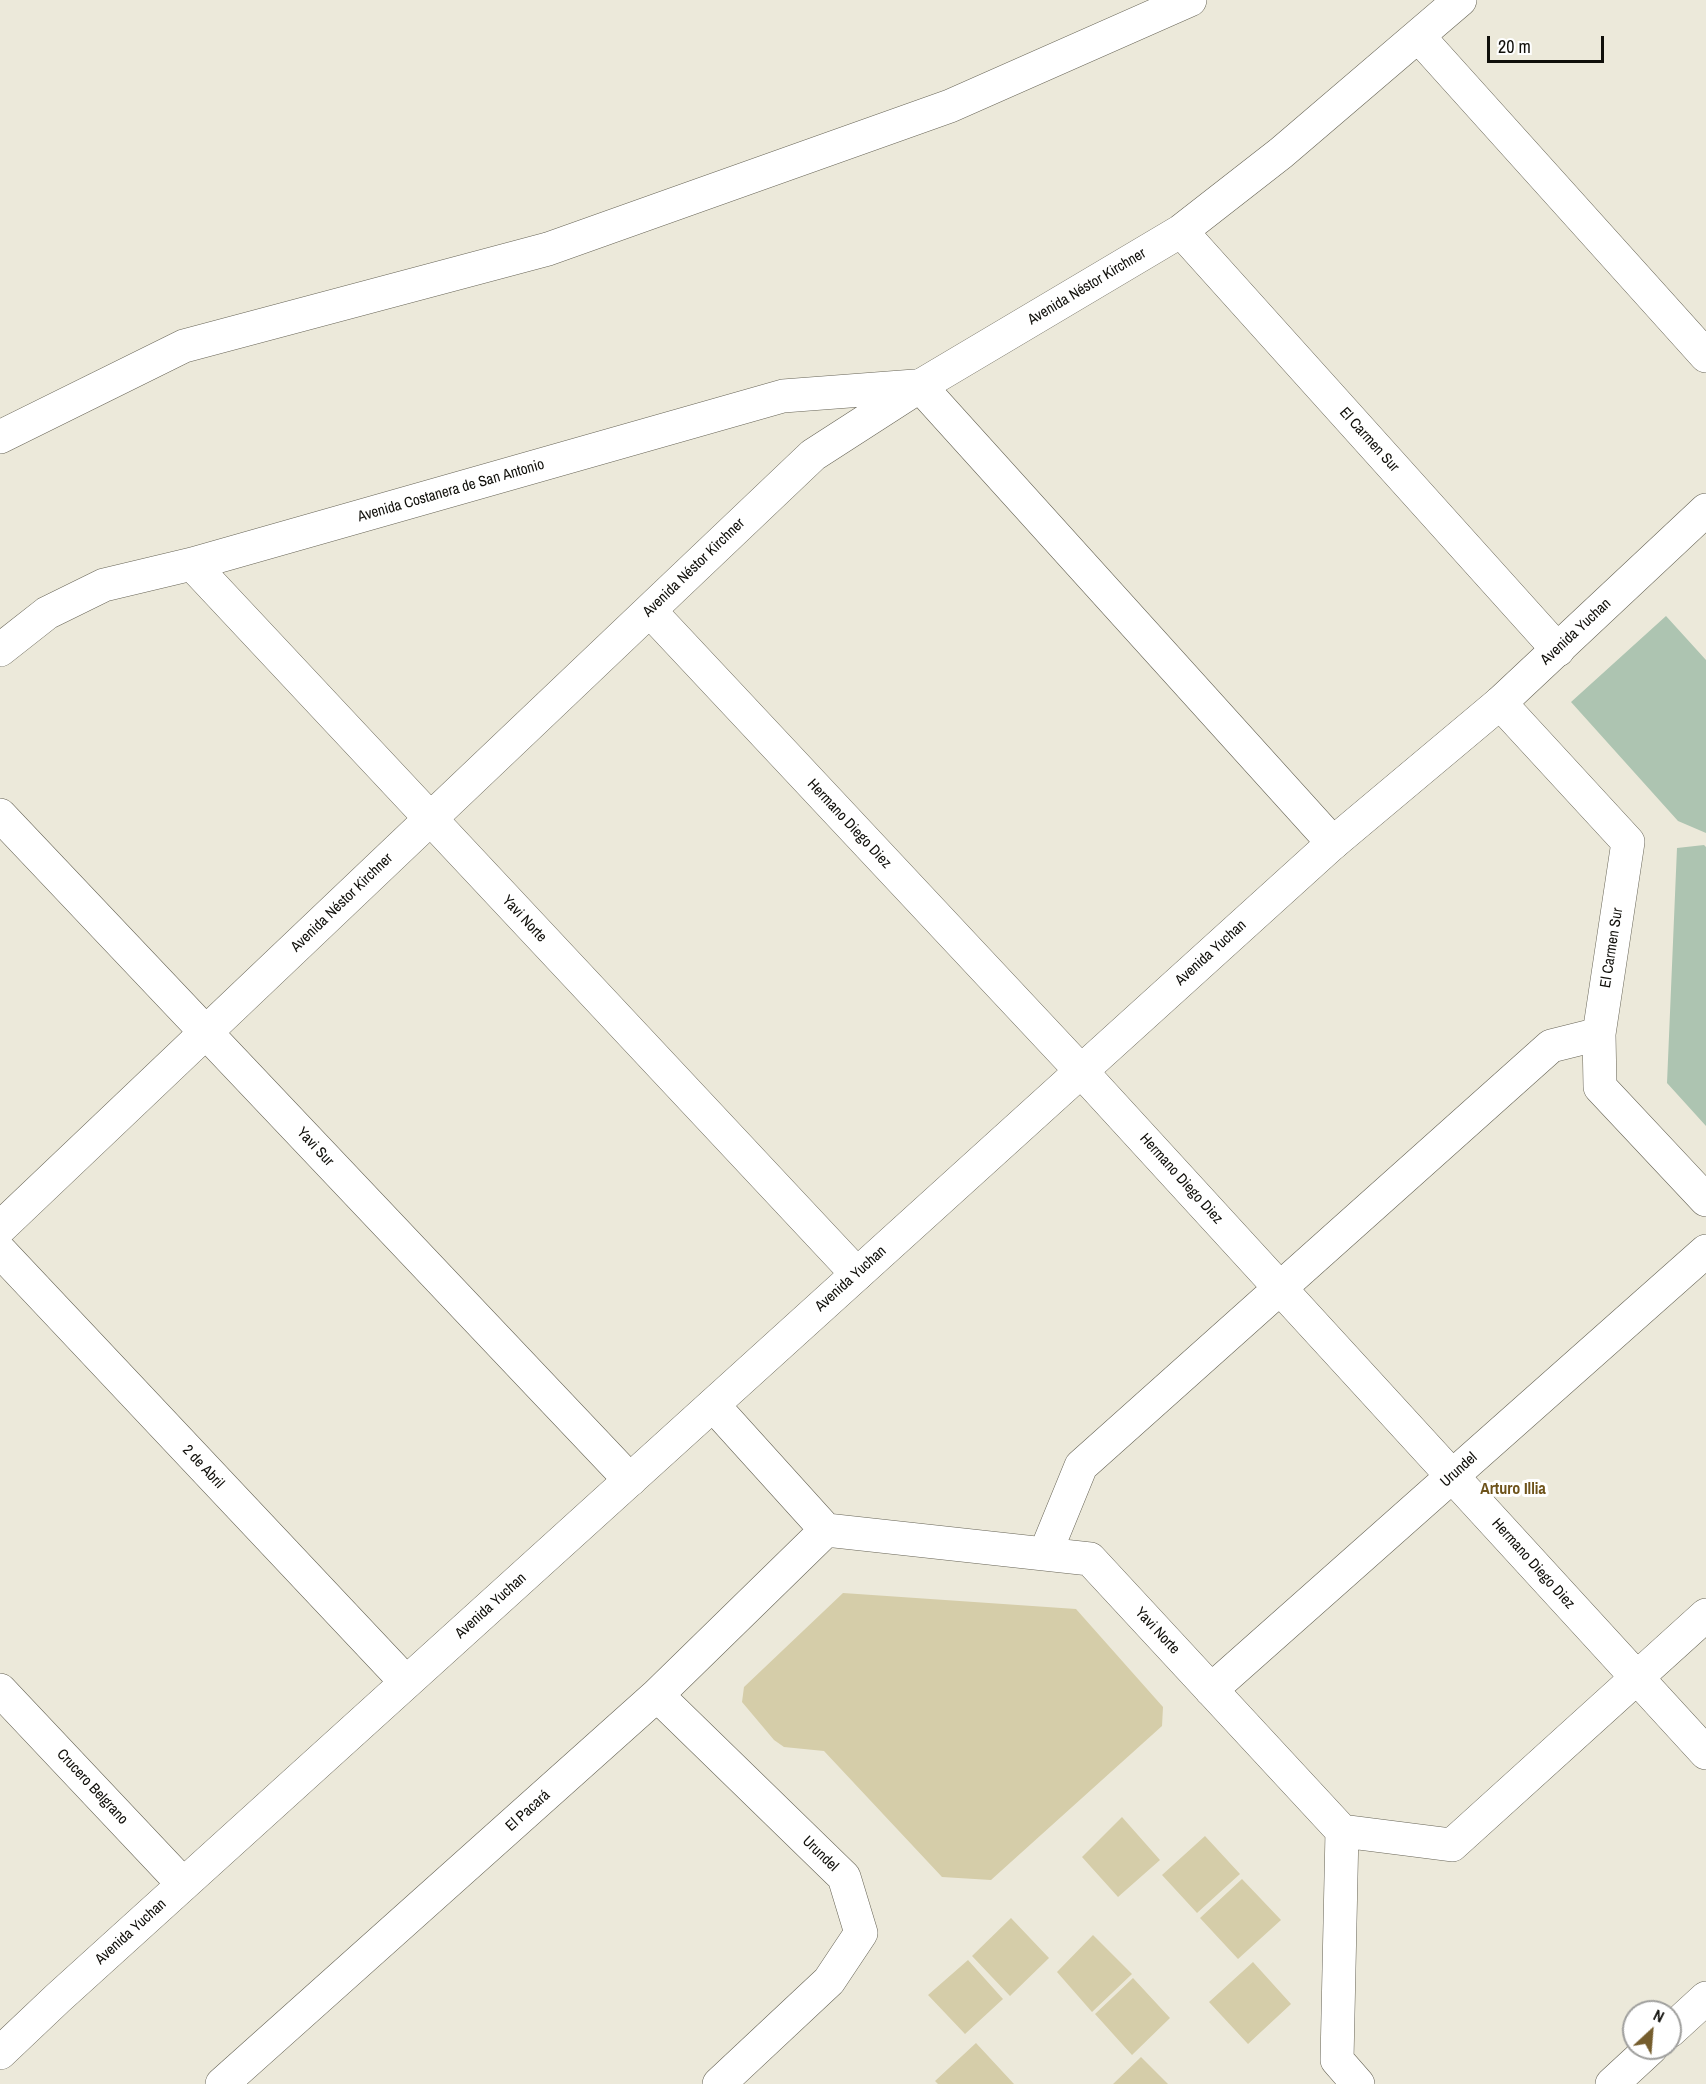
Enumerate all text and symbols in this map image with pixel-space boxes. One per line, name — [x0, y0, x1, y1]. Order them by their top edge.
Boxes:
scale bar — [1490, 24, 1607, 62]
text: 20 m — [1498, 34, 1531, 59]
street label: Avenida Néstor Kirchner — [1025, 245, 1149, 329]
street label: El Carmen Sur — [1335, 404, 1403, 476]
street label: Avenida Costanera de San Antonio — [356, 456, 546, 526]
street label: Avenida Néstor Kirchner — [639, 515, 749, 621]
street label: Avenida Yuchan — [1537, 595, 1615, 669]
street label: Hermano Diego Diez — [803, 776, 895, 872]
street label: Avenida Néstor Kirchner — [287, 850, 397, 956]
street label: Yavi Norte — [498, 892, 550, 946]
street label: El Carmen Sur — [1597, 907, 1627, 989]
street label: Avenida Yuchan — [1172, 916, 1250, 990]
street label: Yavi Sur — [293, 1124, 337, 1170]
street label: Hermano Diego Diez — [1136, 1130, 1226, 1228]
street label: Avenida Yuchan — [812, 1242, 890, 1316]
street label: 2 de Abril — [178, 1442, 228, 1492]
street label: Urundel — [1437, 1449, 1481, 1491]
district label: Arturo Illia — [1480, 1480, 1546, 1500]
street label: Hermano Diego Diez — [1488, 1515, 1578, 1613]
street label: Avenida Yuchan — [452, 1569, 530, 1643]
street label: Yavi Norte — [1131, 1604, 1183, 1658]
street label: Crucero Belgrano — [53, 1746, 131, 1828]
street label: El Pacará — [502, 1786, 554, 1836]
street label: Urundel — [798, 1833, 842, 1875]
street label: Avenida Yuchan — [92, 1895, 170, 1969]
north arrow — [1622, 2000, 1682, 2060]
text: N — [1650, 2004, 1668, 2028]

